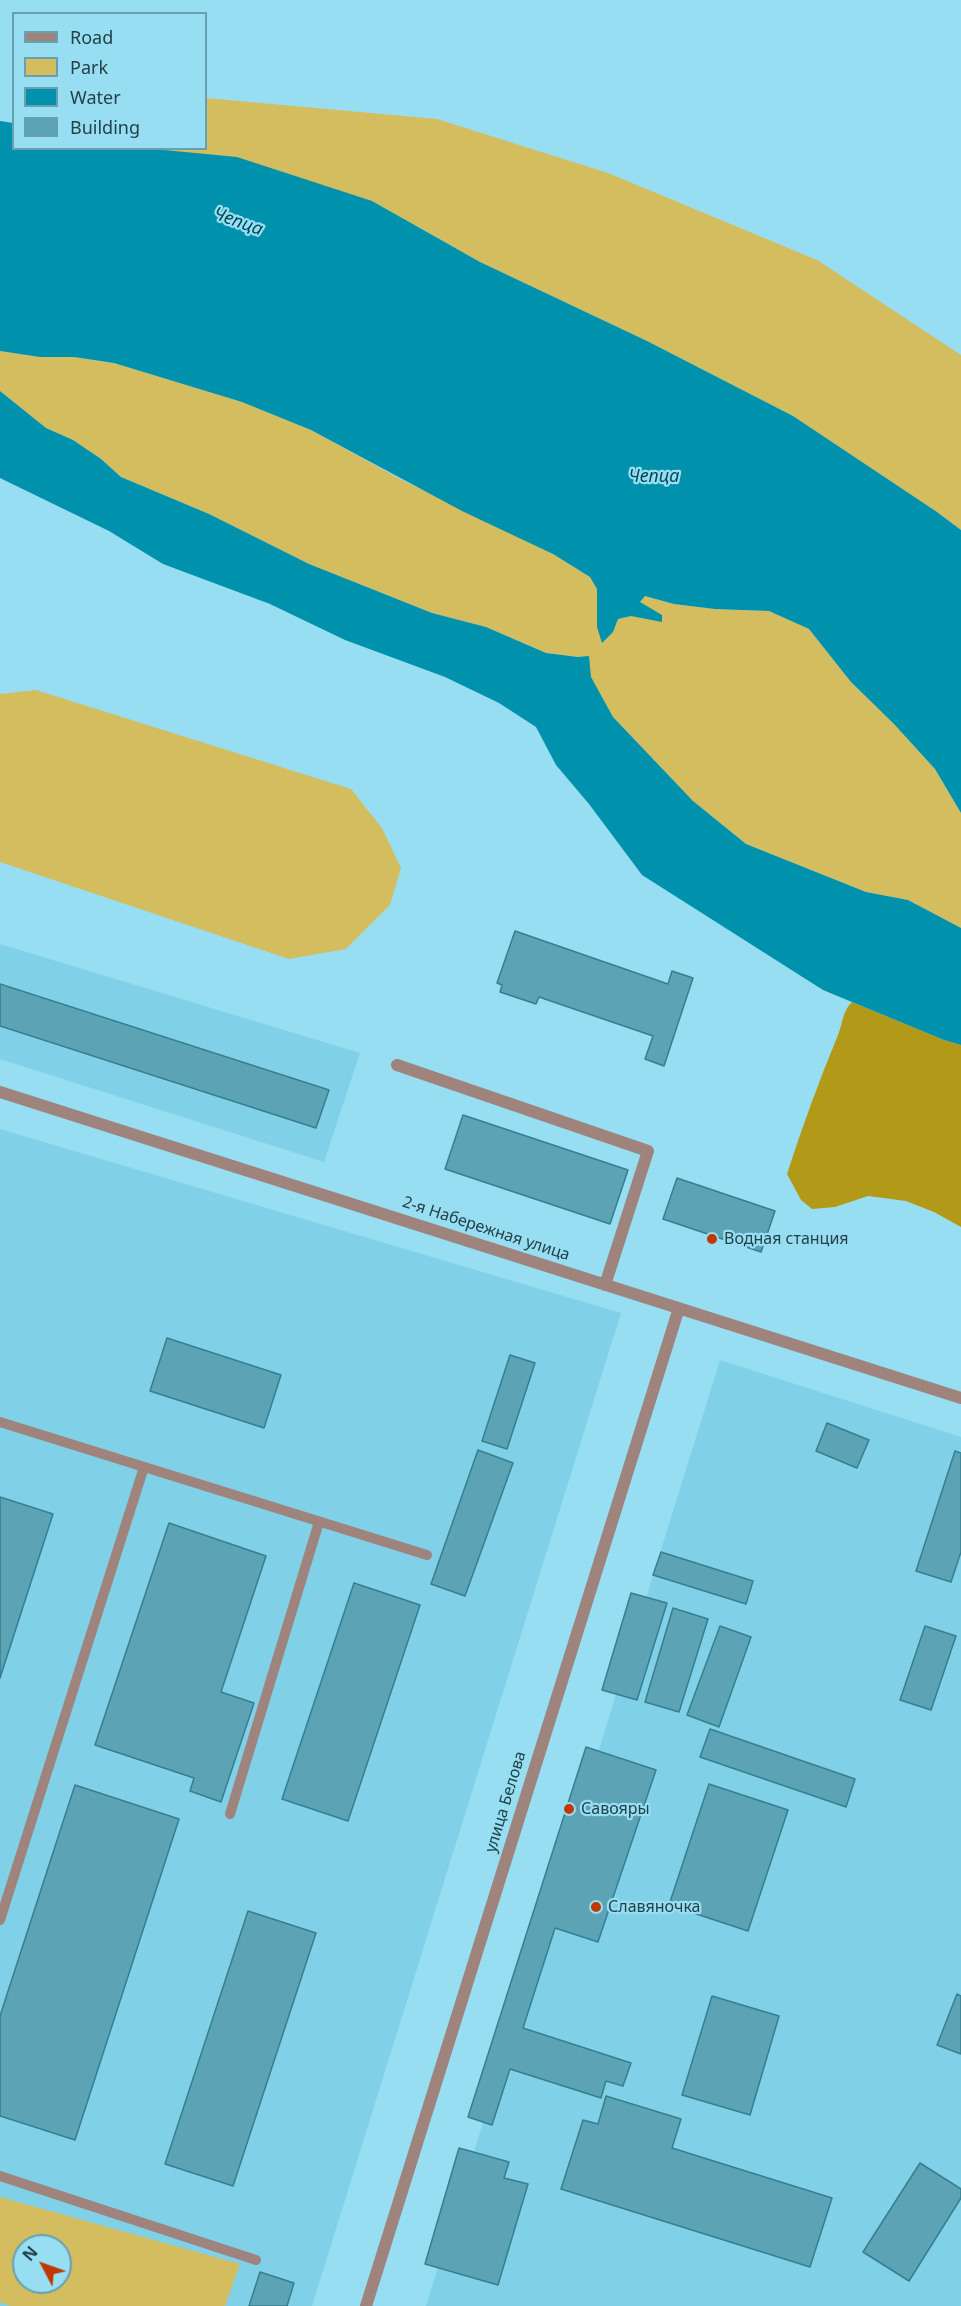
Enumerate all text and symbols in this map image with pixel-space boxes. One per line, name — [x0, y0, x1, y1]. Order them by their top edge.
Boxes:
legend — [12, 12, 207, 150]
text: Road — [70, 25, 113, 49]
text: Park — [70, 55, 108, 79]
text: Water — [70, 85, 121, 109]
text: Building — [70, 115, 140, 139]
water label: Чепца — [210, 203, 266, 241]
water label: Чепца — [628, 466, 680, 488]
street label: 2-я Набережная улица — [400, 1193, 572, 1265]
place label: Водная станция — [724, 1229, 849, 1249]
marker: Водная станция — [705, 1232, 719, 1246]
street label: улица Белова — [481, 1749, 531, 1855]
place label: Савояры — [581, 1799, 650, 1819]
marker: Савояры — [562, 1802, 576, 1816]
place label: Славяночка — [608, 1897, 700, 1917]
marker: Славяночка — [589, 1900, 603, 1914]
north arrow — [12, 2234, 72, 2294]
text: N — [17, 2241, 42, 2266]

